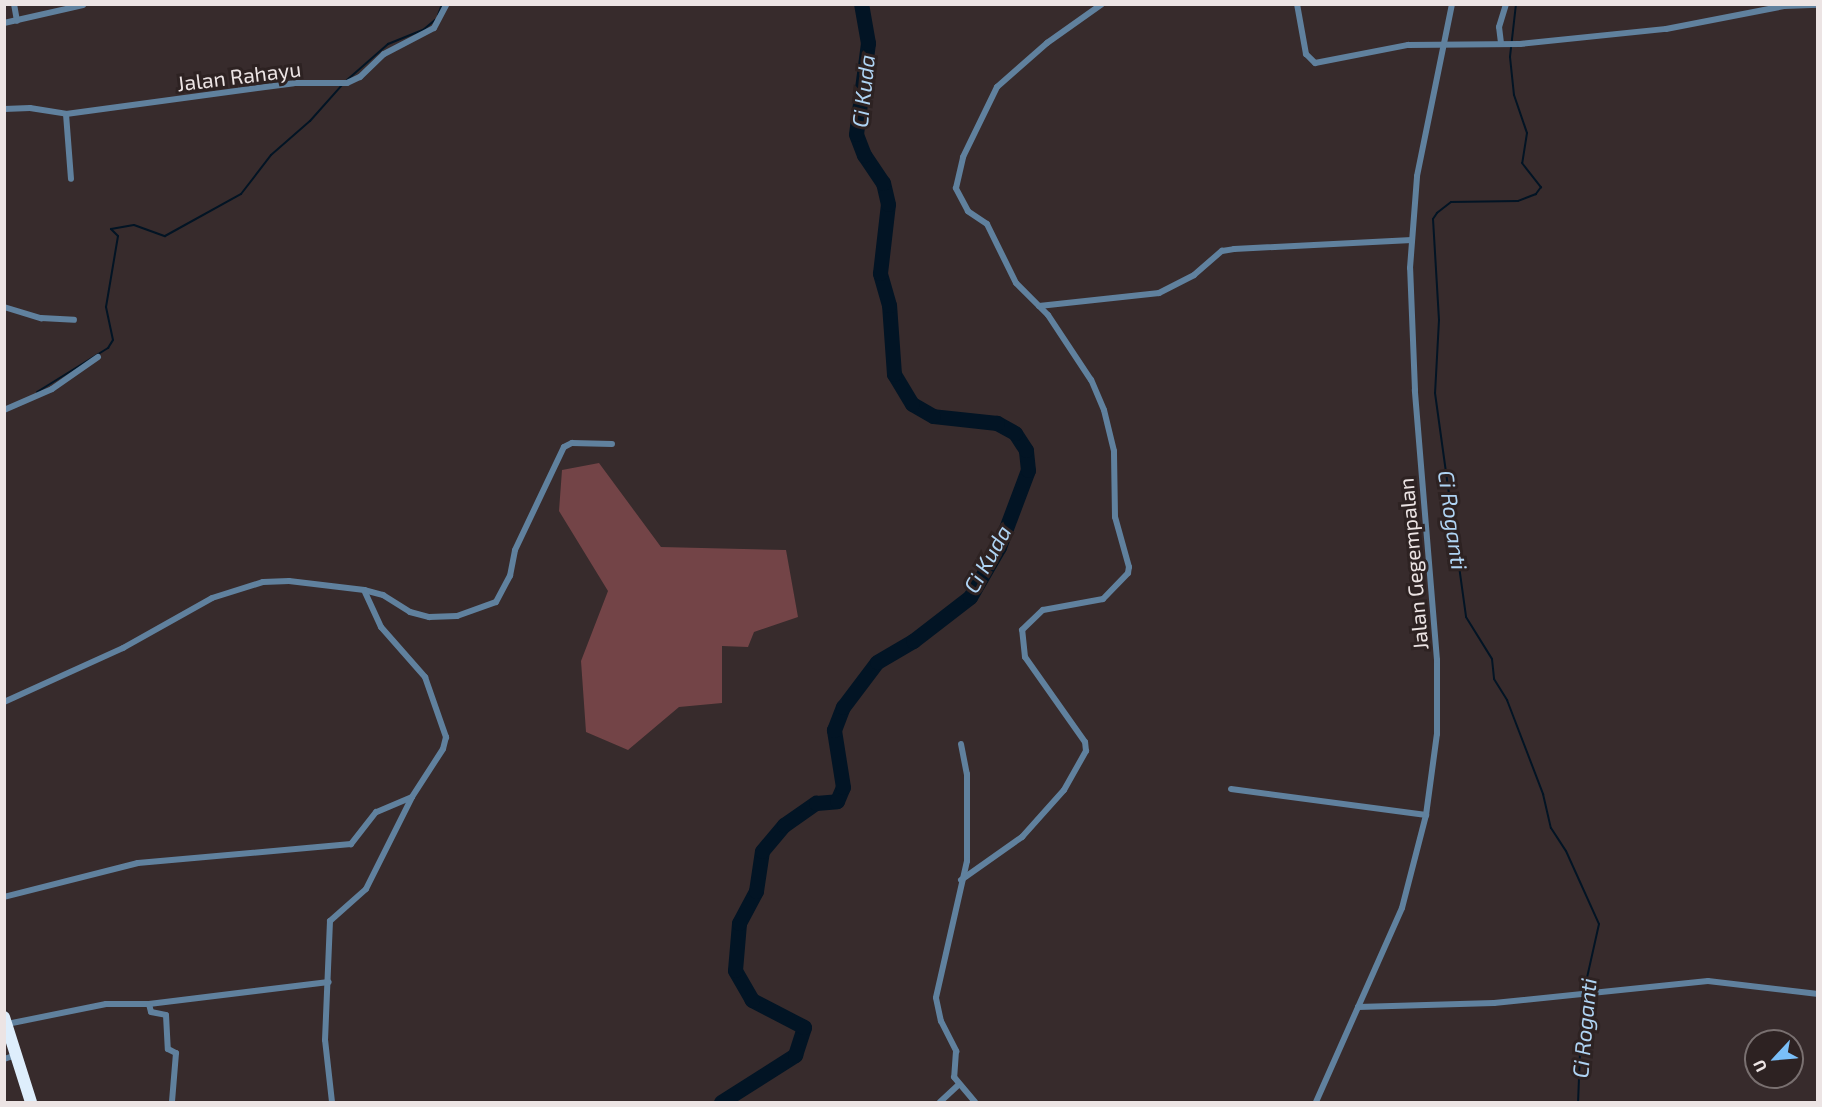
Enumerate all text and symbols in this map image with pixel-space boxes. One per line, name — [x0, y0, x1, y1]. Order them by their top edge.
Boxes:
water label: Ci Kuda — [846, 53, 880, 129]
street label: Jalan Rahayu — [176, 56, 302, 96]
water label: Ci Roganti — [1433, 468, 1473, 572]
street label: Jalan Gegempalan — [1393, 477, 1433, 651]
water label: Ci Kuda — [958, 521, 1016, 597]
water label: Ci Roganti — [1566, 977, 1602, 1079]
north arrow — [1744, 1029, 1804, 1089]
text: U — [1748, 1057, 1770, 1075]

